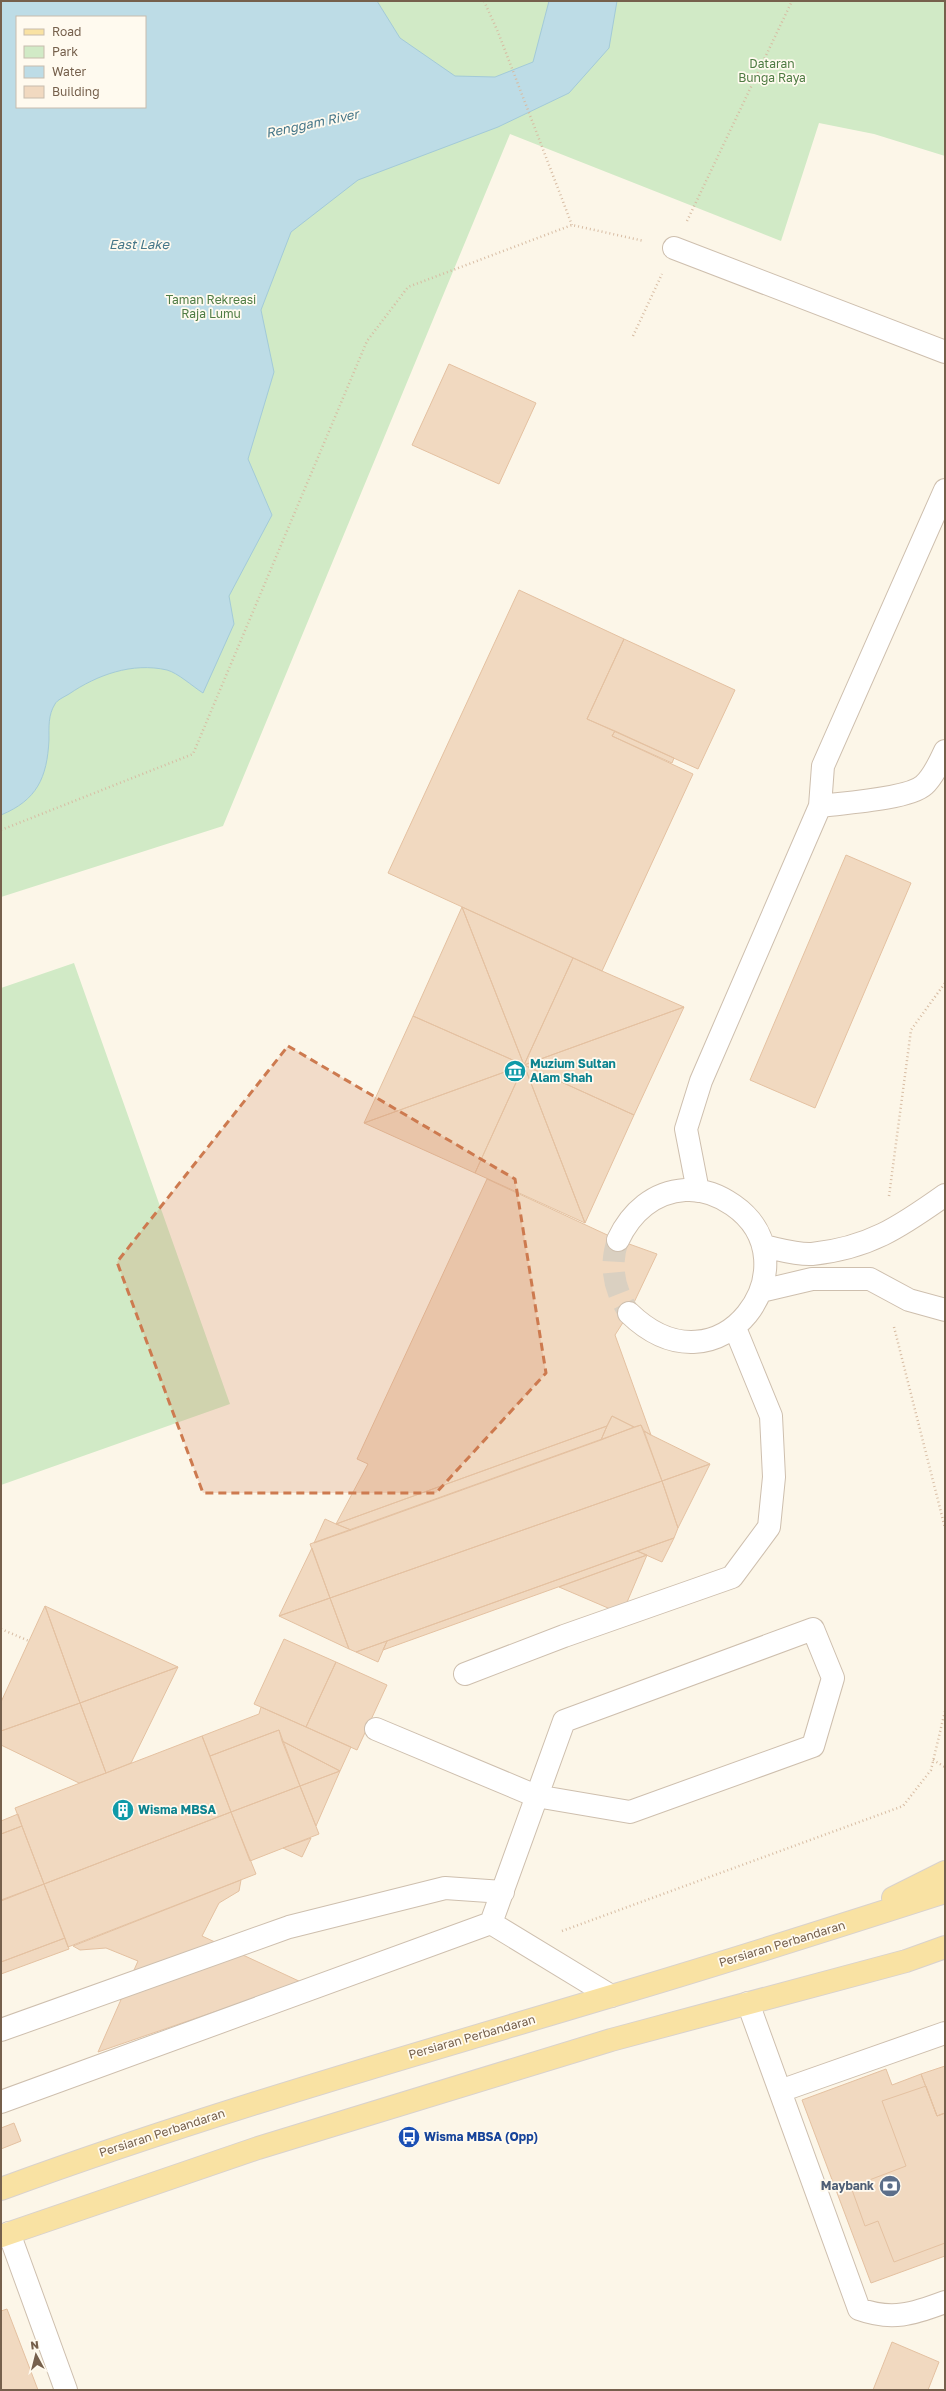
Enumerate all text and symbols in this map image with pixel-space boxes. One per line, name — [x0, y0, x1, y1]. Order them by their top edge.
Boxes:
legend — [16, 16, 146, 108]
text: Road — [52, 24, 81, 39]
text: Park — [52, 44, 78, 59]
park label: Dataran Bunga Raya — [738, 56, 806, 85]
text: Water — [52, 64, 86, 79]
text: Building — [52, 84, 100, 99]
water label: Renggam River — [264, 105, 362, 141]
water label: East Lake — [109, 236, 170, 252]
park label: Taman Rekreasi Raja Lumu — [166, 292, 256, 321]
place label: Muzium Sultan Alam Shah — [530, 1056, 616, 1085]
museum icon: Muzium Sultan Alam Shah — [502, 1058, 528, 1084]
building icon: Wisma MBSA — [110, 1797, 136, 1823]
place label: Wisma MBSA — [138, 1802, 217, 1817]
street label: Persiaran Perbandaran — [717, 1917, 847, 1970]
street label: Persiaran Perbandaran — [407, 2011, 537, 2062]
street label: Persiaran Perbandaran — [97, 2105, 227, 2160]
bus stop icon: Wisma MBSA (Opp) — [396, 2124, 422, 2150]
place label: Wisma MBSA (Opp) — [424, 2129, 538, 2144]
bank icon: Maybank — [877, 2173, 903, 2199]
place label: Maybank — [821, 2178, 874, 2193]
north arrow — [16, 2335, 56, 2375]
text: N — [30, 2338, 40, 2352]

